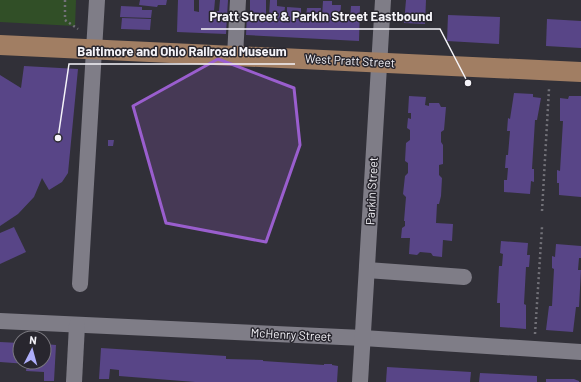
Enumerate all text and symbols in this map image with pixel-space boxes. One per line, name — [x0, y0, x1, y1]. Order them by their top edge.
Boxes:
callout: Pratt Street & Parkin Street Eastbound — [201, 4, 440, 29]
text: Pratt Street & Parkin Street Eastbound — [209, 8, 433, 24]
callout: Baltimore and Ohio Railroad Museum — [69, 39, 295, 64]
text: Baltimore and Ohio Railroad Museum — [77, 43, 287, 59]
street label: West Pratt Street — [305, 51, 395, 69]
street label: Parkin Street — [362, 156, 380, 225]
street label: McHenry Street — [250, 325, 332, 343]
north arrow — [12, 330, 52, 370]
text: N — [29, 333, 37, 346]

